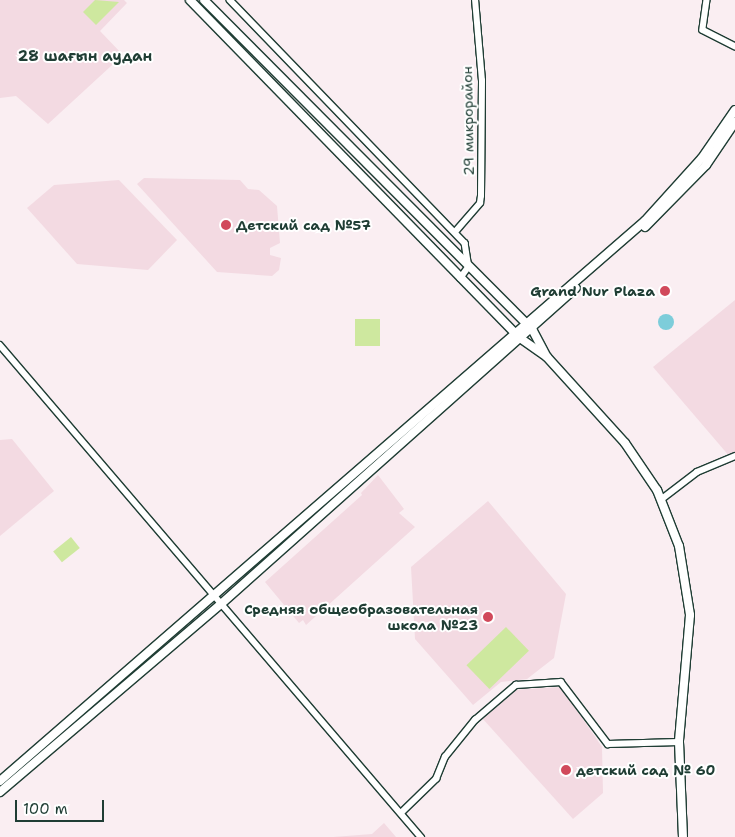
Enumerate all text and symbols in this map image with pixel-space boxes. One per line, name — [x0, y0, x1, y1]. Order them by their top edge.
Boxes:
district label: 28 шағын аудан — [18, 48, 152, 66]
street label: 29 микрорайон — [459, 66, 477, 176]
place label: Детский сад №57 — [236, 217, 371, 233]
marker: Детский сад №57 — [220, 219, 232, 231]
place label: Grand Nur Plaza — [530, 283, 655, 299]
marker: Grand Nur Plaza — [659, 285, 671, 297]
place label: Средняя общеобразовательная школа №23 — [244, 601, 478, 634]
marker: Средняя общеобразовательная школа №23 — [482, 611, 494, 623]
place label: детский сад № 60 — [576, 762, 715, 778]
marker: детский сад № 60 — [560, 764, 572, 776]
scale bar — [18, 790, 106, 822]
text: 100 m — [23, 799, 68, 819]

